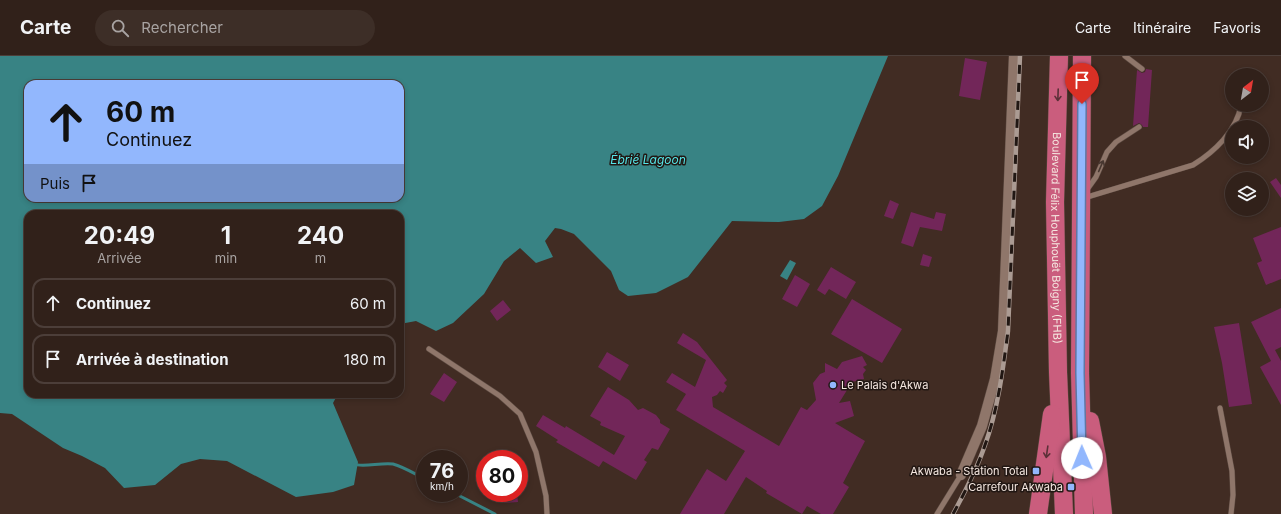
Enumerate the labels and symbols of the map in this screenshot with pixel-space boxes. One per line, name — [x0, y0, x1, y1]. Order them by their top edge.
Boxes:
pin — [1065, 63, 1099, 104]
north arrow — [1225, 68, 1269, 112]
one-way arrow — [1055, 88, 1062, 101]
street label: Boulevard Félix Houphouët Boigny (FHB) — [1048, 132, 1065, 344]
water label: Ébrié Lagoon — [610, 152, 686, 167]
one-way arrow — [1098, 160, 1106, 172]
place label: Le Palais d'Akwa — [841, 378, 928, 392]
marker: Le Palais d'Akwa — [828, 380, 838, 390]
position arrow — [1061, 437, 1103, 479]
one-way arrow — [1043, 445, 1051, 458]
speed limit sign: 80 — [476, 450, 528, 502]
place label: Akwaba - Station Total — [910, 464, 1028, 478]
marker: Akwaba - Station Total — [1031, 466, 1041, 476]
place label: Carrefour Akwaba — [968, 480, 1063, 494]
marker: Carrefour Akwaba — [1066, 482, 1076, 492]

